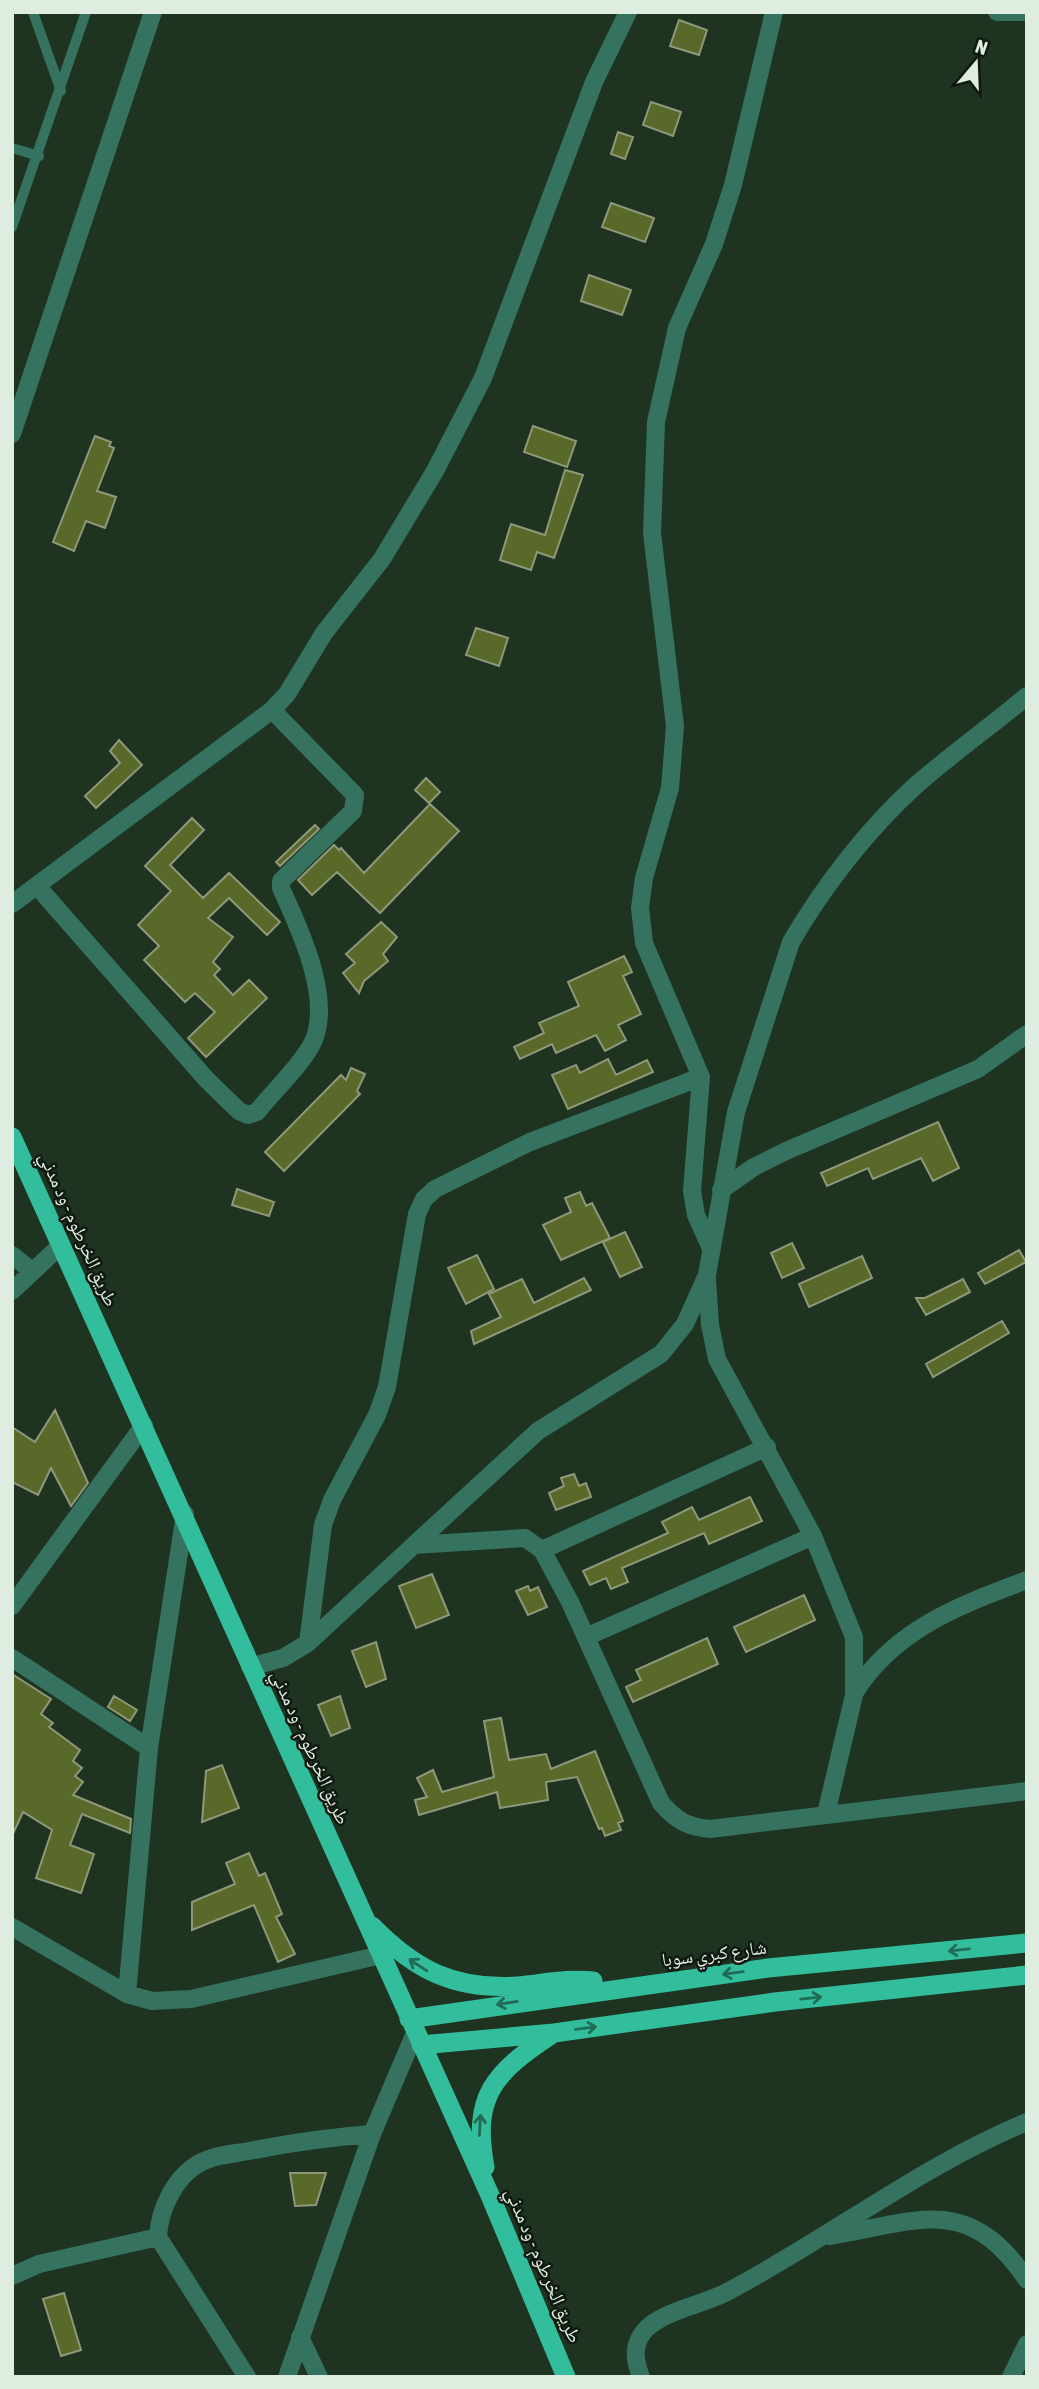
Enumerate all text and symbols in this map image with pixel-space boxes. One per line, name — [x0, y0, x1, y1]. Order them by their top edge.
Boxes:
north arrow — [941, 28, 1011, 98]
text: N — [973, 35, 990, 59]
street label: طريق الخرطوم - ود مدني — [31, 1149, 123, 1311]
street label: طريق الخرطوم - ود مدني — [263, 1667, 355, 1829]
street label: شارع كبري سوبا — [660, 1936, 768, 1975]
one-way arrow — [948, 1943, 971, 1956]
one-way arrow — [409, 1958, 428, 1972]
one-way arrow — [722, 1967, 744, 1980]
one-way arrow — [800, 1991, 822, 2004]
one-way arrow — [496, 1997, 519, 2010]
one-way arrow — [574, 2021, 597, 2034]
one-way arrow — [474, 2114, 487, 2137]
street label: طريق الخرطوم - ود مدني — [497, 2184, 587, 2348]

